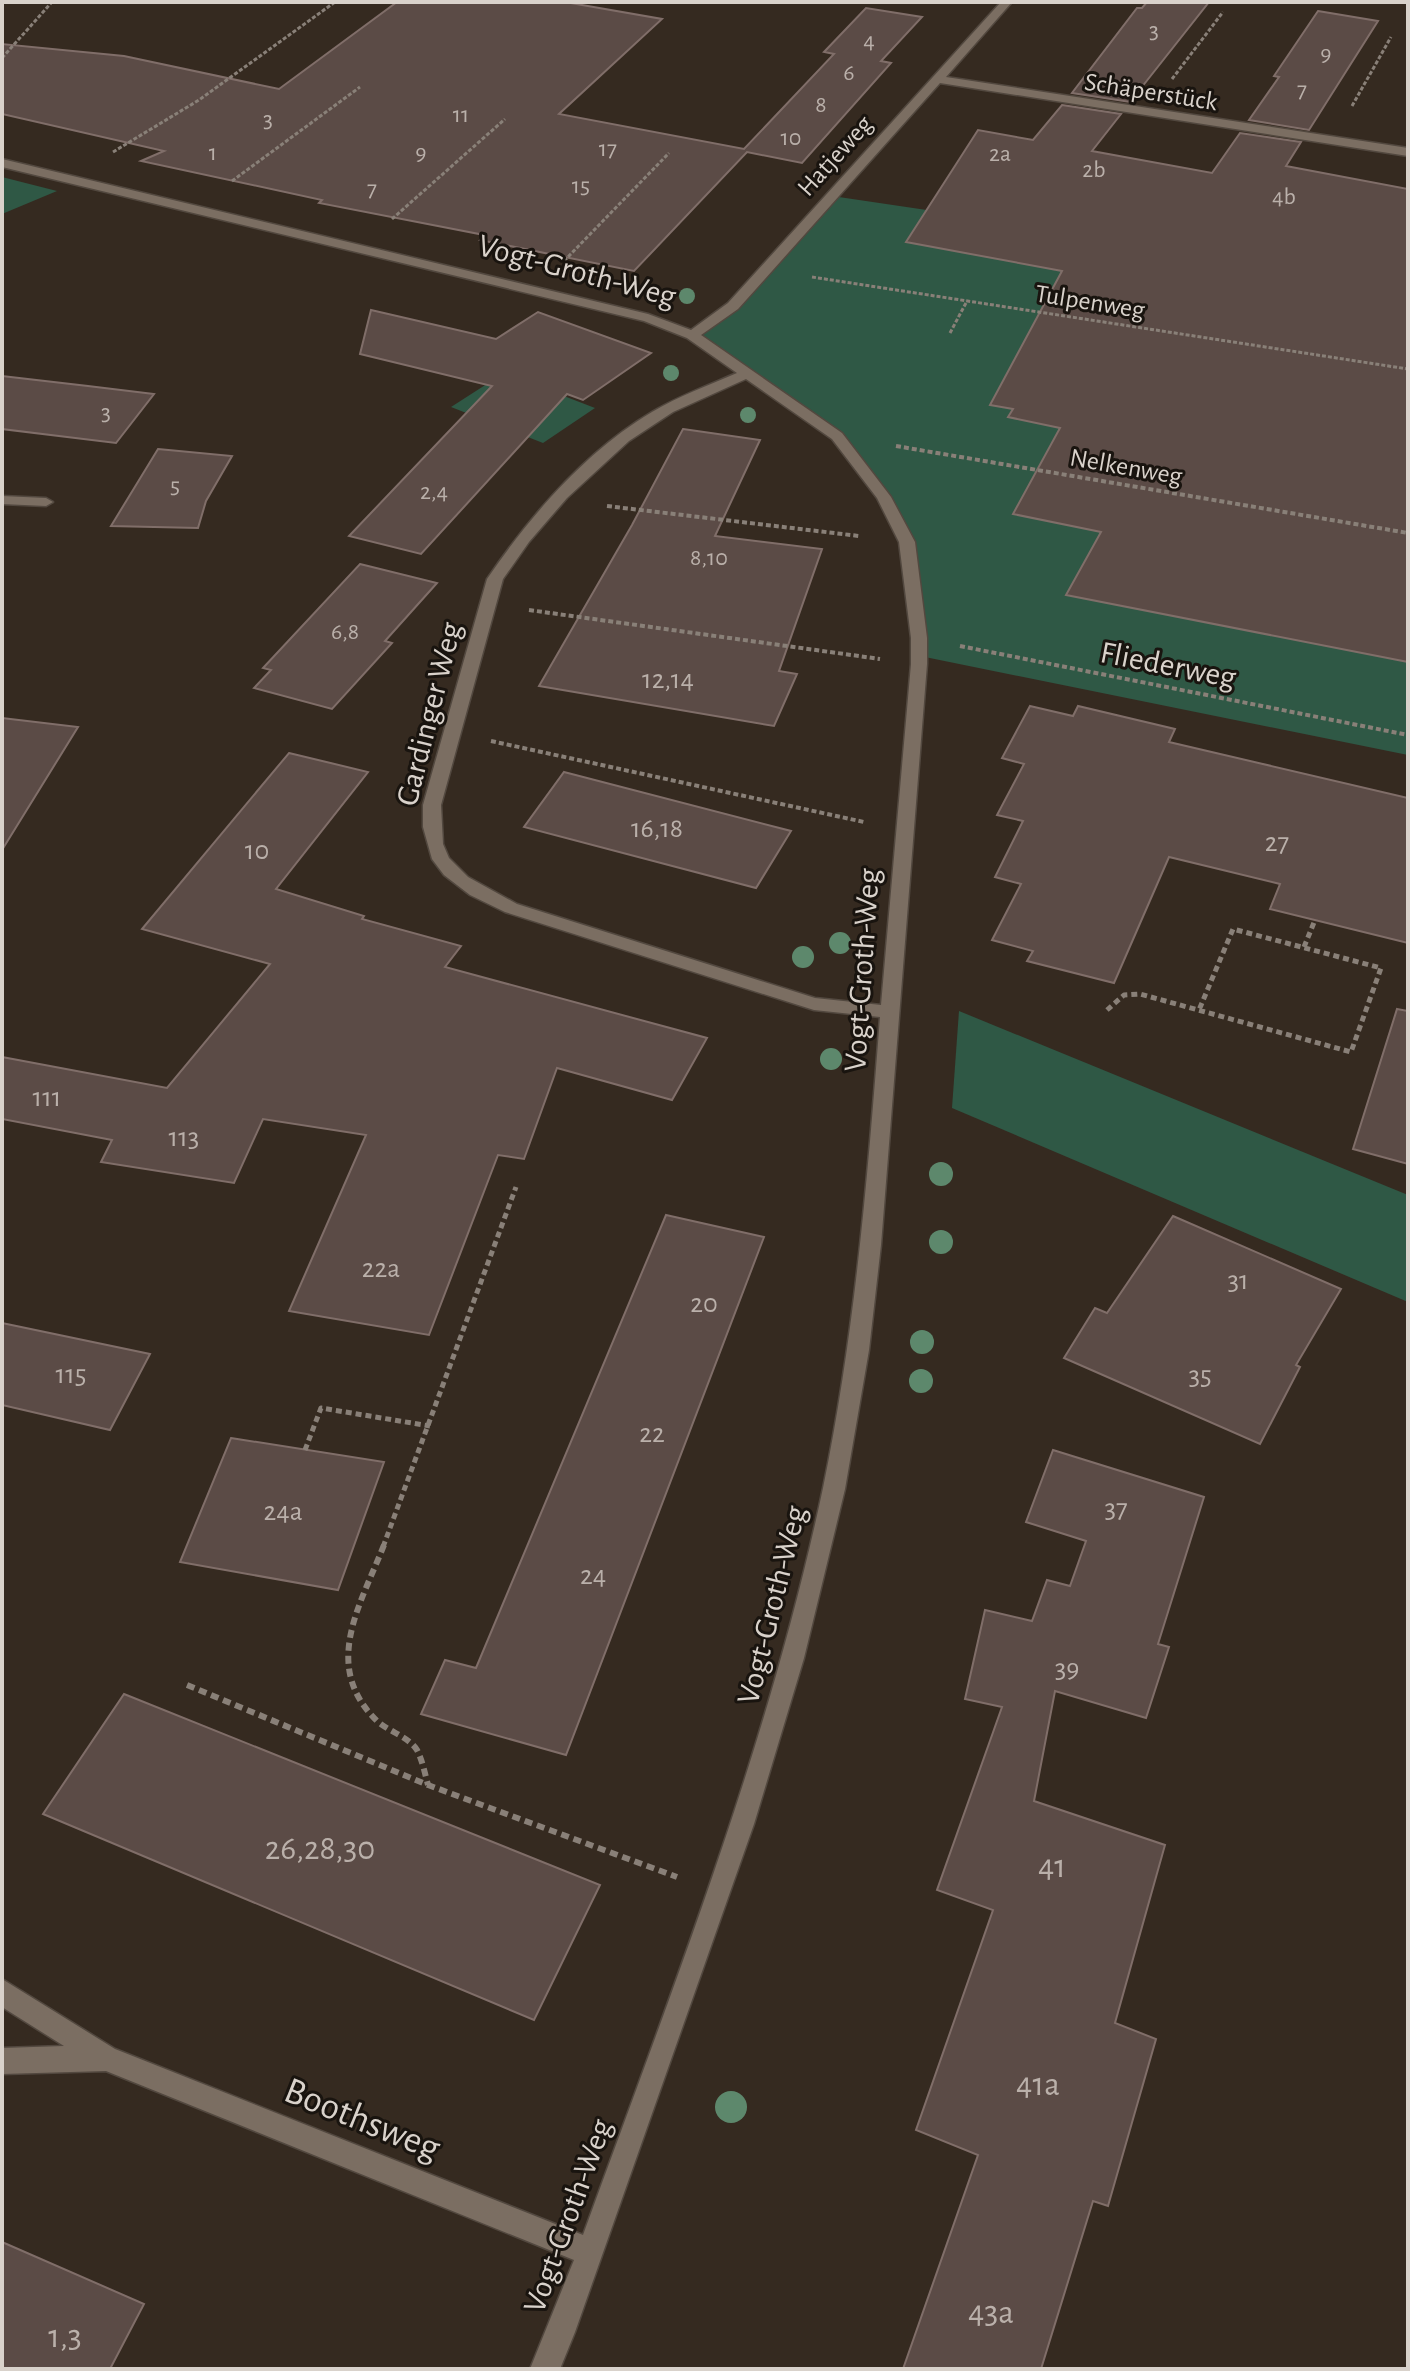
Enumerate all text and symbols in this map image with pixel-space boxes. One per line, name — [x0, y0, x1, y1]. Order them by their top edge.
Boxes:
house number: 3 — [1149, 19, 1159, 43]
house number: 4 — [863, 29, 875, 53]
house number: 9 — [1320, 42, 1332, 66]
house number: 6 — [843, 61, 855, 85]
street label: Schäperstück — [1083, 69, 1219, 115]
house number: 7 — [1297, 78, 1307, 102]
house number: 8 — [815, 93, 827, 117]
house number: 11 — [453, 103, 469, 127]
house number: 3 — [263, 108, 273, 132]
street label: Hatjeweg — [793, 111, 878, 201]
house number: 10 — [781, 126, 801, 150]
house number: 17 — [599, 137, 617, 161]
house number: 1 — [209, 141, 217, 165]
house number: 9 — [415, 141, 427, 165]
house number: 2a — [989, 142, 1011, 166]
house number: 2b — [1082, 158, 1106, 182]
house number: 15 — [572, 174, 590, 198]
house number: 7 — [367, 177, 377, 201]
house number: 4b — [1272, 185, 1296, 209]
street label: Vogt-Groth-Weg — [475, 229, 680, 313]
street label: Tulpenweg — [1034, 281, 1147, 324]
house number: 3 — [101, 401, 111, 425]
street label: Nelkenweg — [1068, 444, 1184, 490]
house number: 5 — [170, 474, 180, 498]
house number: 2,4 — [420, 480, 448, 504]
house number: 8,10 — [690, 546, 728, 570]
street label: Gardinger Weg — [391, 619, 467, 809]
house number: 6,8 — [331, 620, 359, 644]
street label: Fliederweg — [1097, 636, 1239, 694]
house number: 12,14 — [642, 666, 694, 694]
house number: 16,18 — [631, 815, 683, 843]
house number: 27 — [1265, 829, 1289, 857]
house number: 10 — [245, 837, 269, 865]
street label: Vogt-Groth-Weg — [839, 867, 885, 1073]
house number: 111 — [33, 1084, 61, 1112]
house number: 113 — [169, 1124, 199, 1152]
house number: 22a — [362, 1255, 400, 1283]
house number: 31 — [1227, 1267, 1249, 1295]
house number: 20 — [690, 1290, 718, 1318]
house number: 115 — [56, 1361, 86, 1389]
house number: 35 — [1188, 1362, 1212, 1390]
house number: 22 — [639, 1420, 665, 1448]
house number: 37 — [1104, 1495, 1128, 1523]
house number: 24a — [263, 1498, 303, 1526]
street label: Vogt-Groth-Weg — [732, 1502, 812, 1708]
house number: 24 — [580, 1562, 606, 1590]
house number: 39 — [1055, 1655, 1079, 1683]
house number: 26,28,30 — [265, 1832, 375, 1866]
house number: 41 — [1038, 1850, 1066, 1884]
house number: 41a — [1016, 2068, 1060, 2102]
street label: Boothsweg — [279, 2072, 446, 2169]
street label: Vogt-Groth-Weg — [518, 2115, 618, 2317]
house number: 43a — [968, 2296, 1014, 2330]
house number: 1,3 — [48, 2320, 82, 2354]

